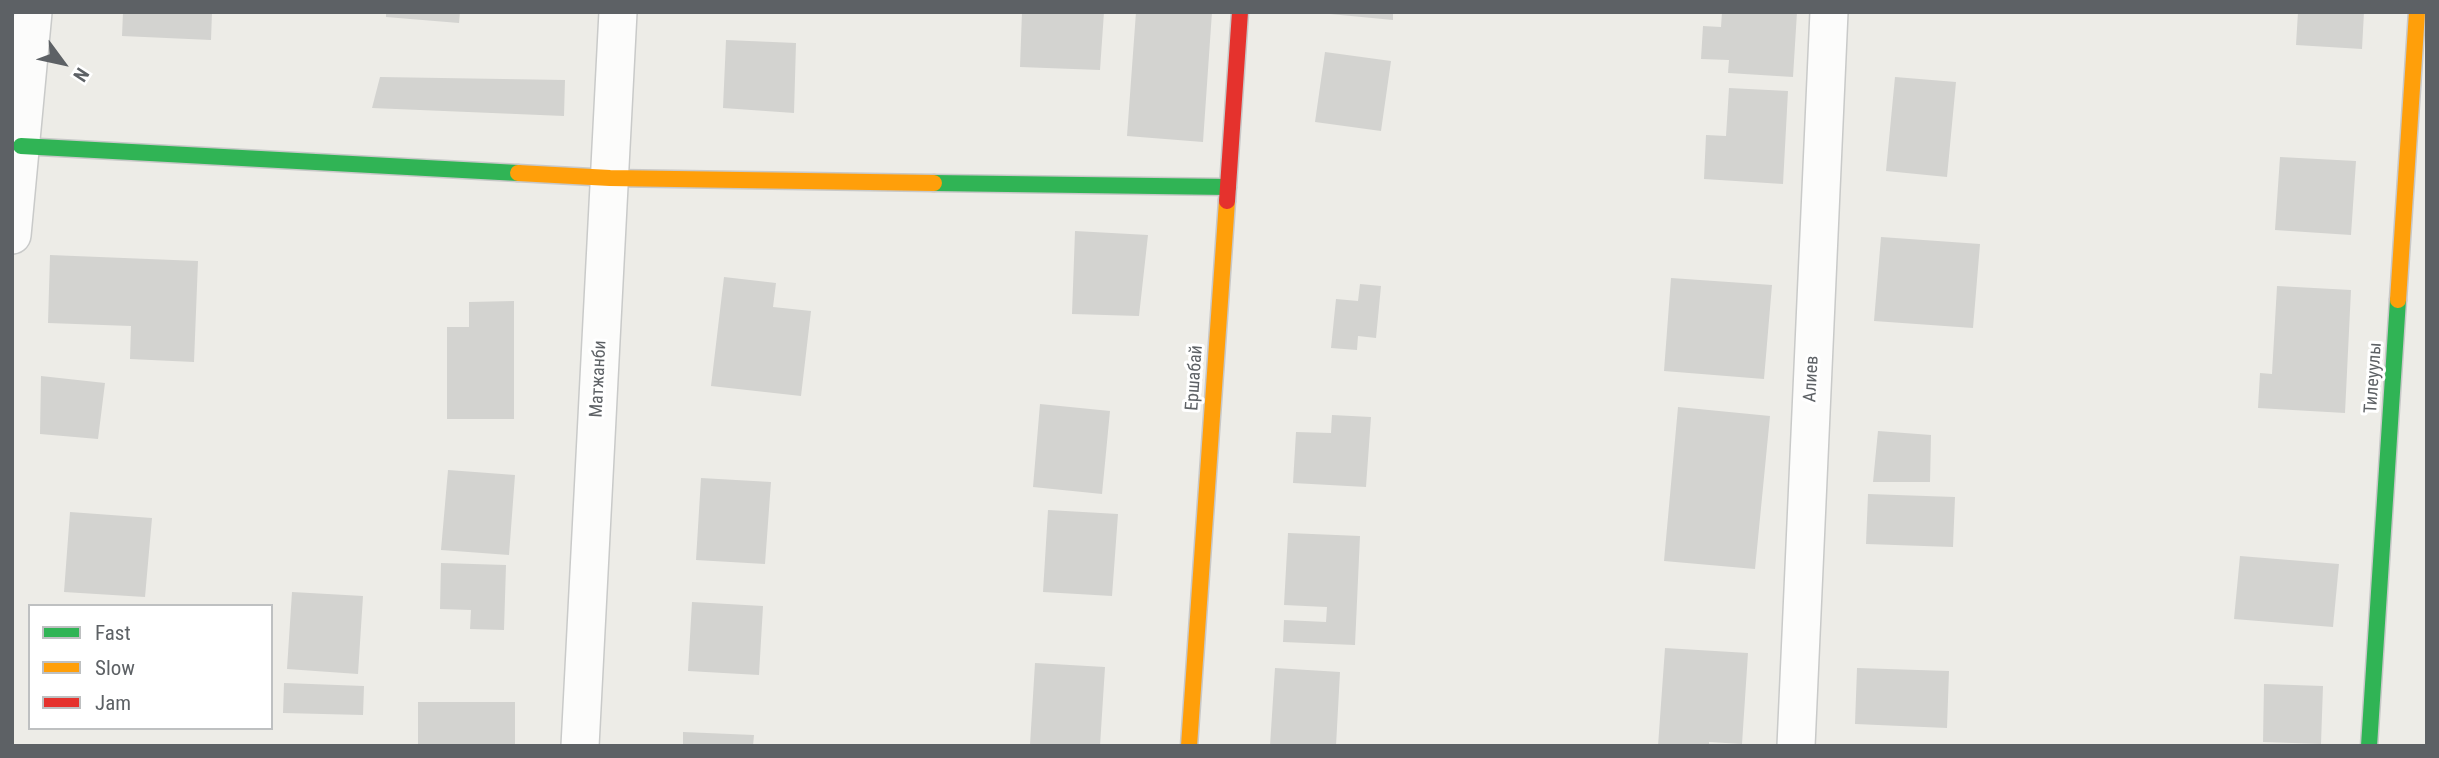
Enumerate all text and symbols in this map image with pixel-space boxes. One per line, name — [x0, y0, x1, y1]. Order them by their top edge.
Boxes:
north arrow — [28, 28, 98, 98]
text: N — [68, 64, 94, 86]
street label: Матжанби — [586, 340, 612, 418]
street label: Тилеуулы — [2361, 342, 2387, 414]
street label: Ершабай — [1182, 345, 1208, 411]
street label: Алиев — [1800, 355, 1824, 403]
legend — [28, 604, 273, 730]
text: Fast — [95, 621, 131, 645]
text: Slow — [95, 656, 135, 680]
text: Jam — [95, 691, 131, 715]

